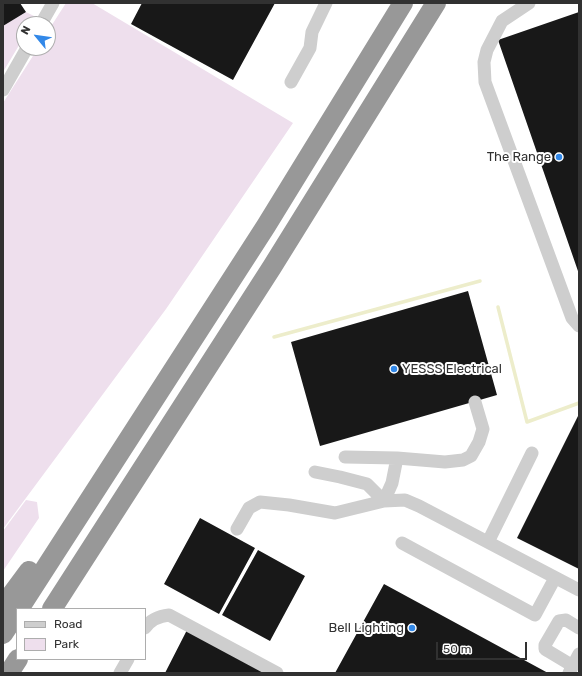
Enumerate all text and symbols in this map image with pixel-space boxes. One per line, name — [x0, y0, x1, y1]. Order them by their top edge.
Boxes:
north arrow — [16, 16, 56, 56]
text: N — [18, 24, 34, 37]
place label: The Range — [487, 149, 551, 165]
marker: The Range — [554, 152, 564, 162]
place label: YESSS Electrical — [402, 361, 502, 377]
marker: YESSS Electrical — [389, 364, 399, 374]
legend — [16, 608, 146, 660]
text: Road — [54, 617, 82, 631]
place label: Bell Lighting — [329, 620, 404, 636]
marker: Bell Lighting — [407, 623, 417, 633]
scale bar — [438, 634, 529, 660]
text: Park — [54, 637, 79, 651]
text: 50 m — [443, 642, 471, 656]

